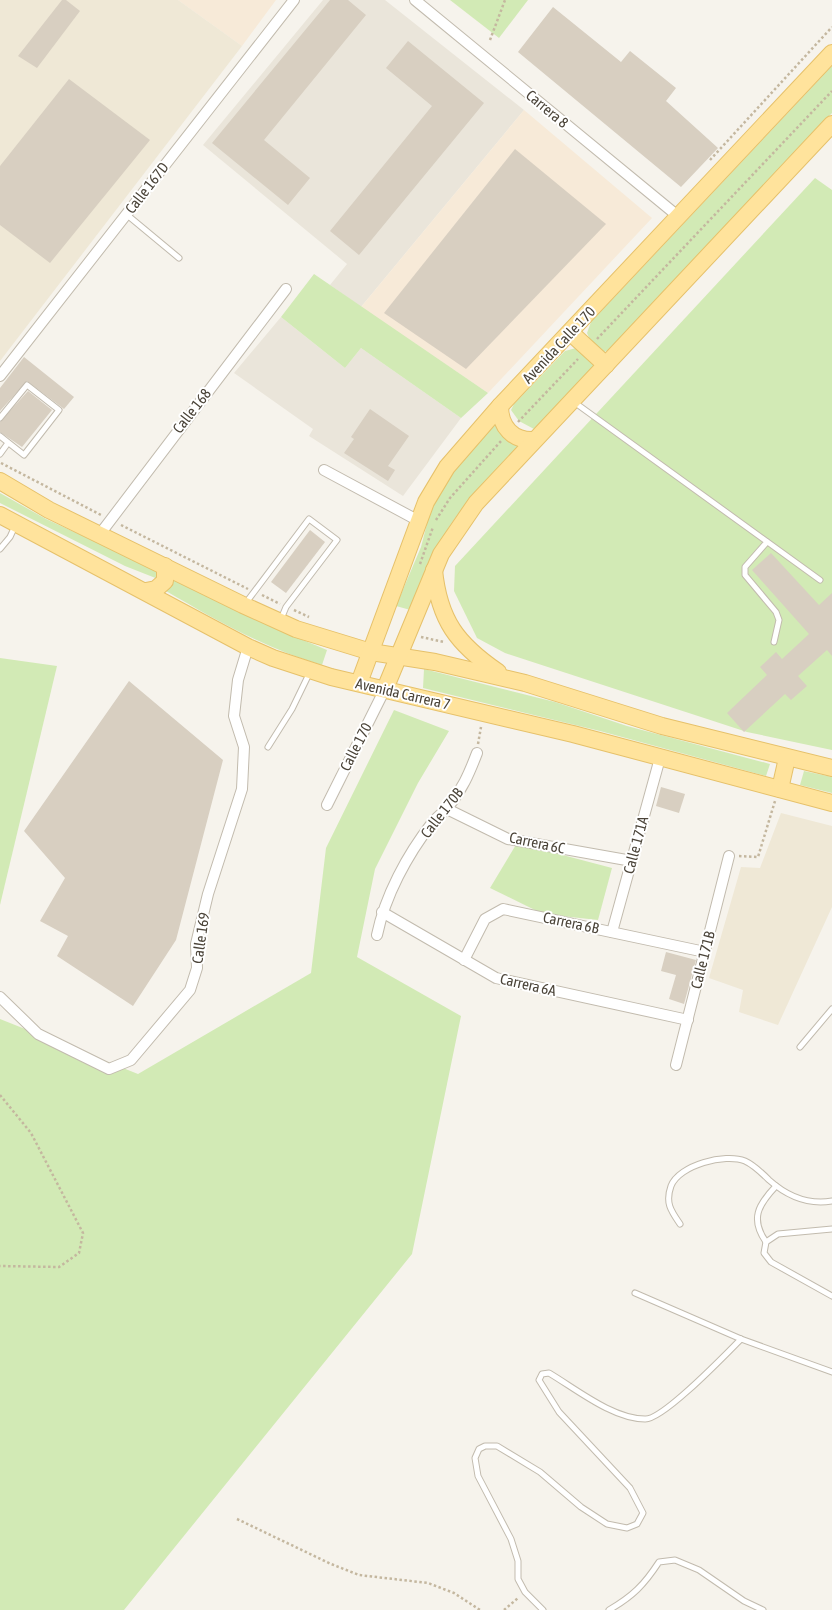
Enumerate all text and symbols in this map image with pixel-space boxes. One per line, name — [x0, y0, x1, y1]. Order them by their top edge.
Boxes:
street label: Carrera 8 — [523, 86, 572, 131]
street label: Calle 167D — [121, 159, 172, 217]
street label: Avenida Calle 170 — [519, 303, 598, 387]
street label: Calle 168 — [169, 385, 214, 436]
street label: Avenida Carrera 7 — [354, 674, 452, 713]
street label: Calle 170 — [336, 720, 375, 774]
street label: Calle 170B — [417, 784, 466, 841]
street label: Calle 171A — [620, 814, 652, 876]
street label: Carrera 6C — [508, 828, 567, 857]
street label: Carrera 6B — [542, 908, 601, 937]
street label: Calle 169 — [189, 911, 213, 965]
street label: Calle 171B — [687, 929, 718, 990]
street label: Carrera 6A — [498, 970, 558, 999]

